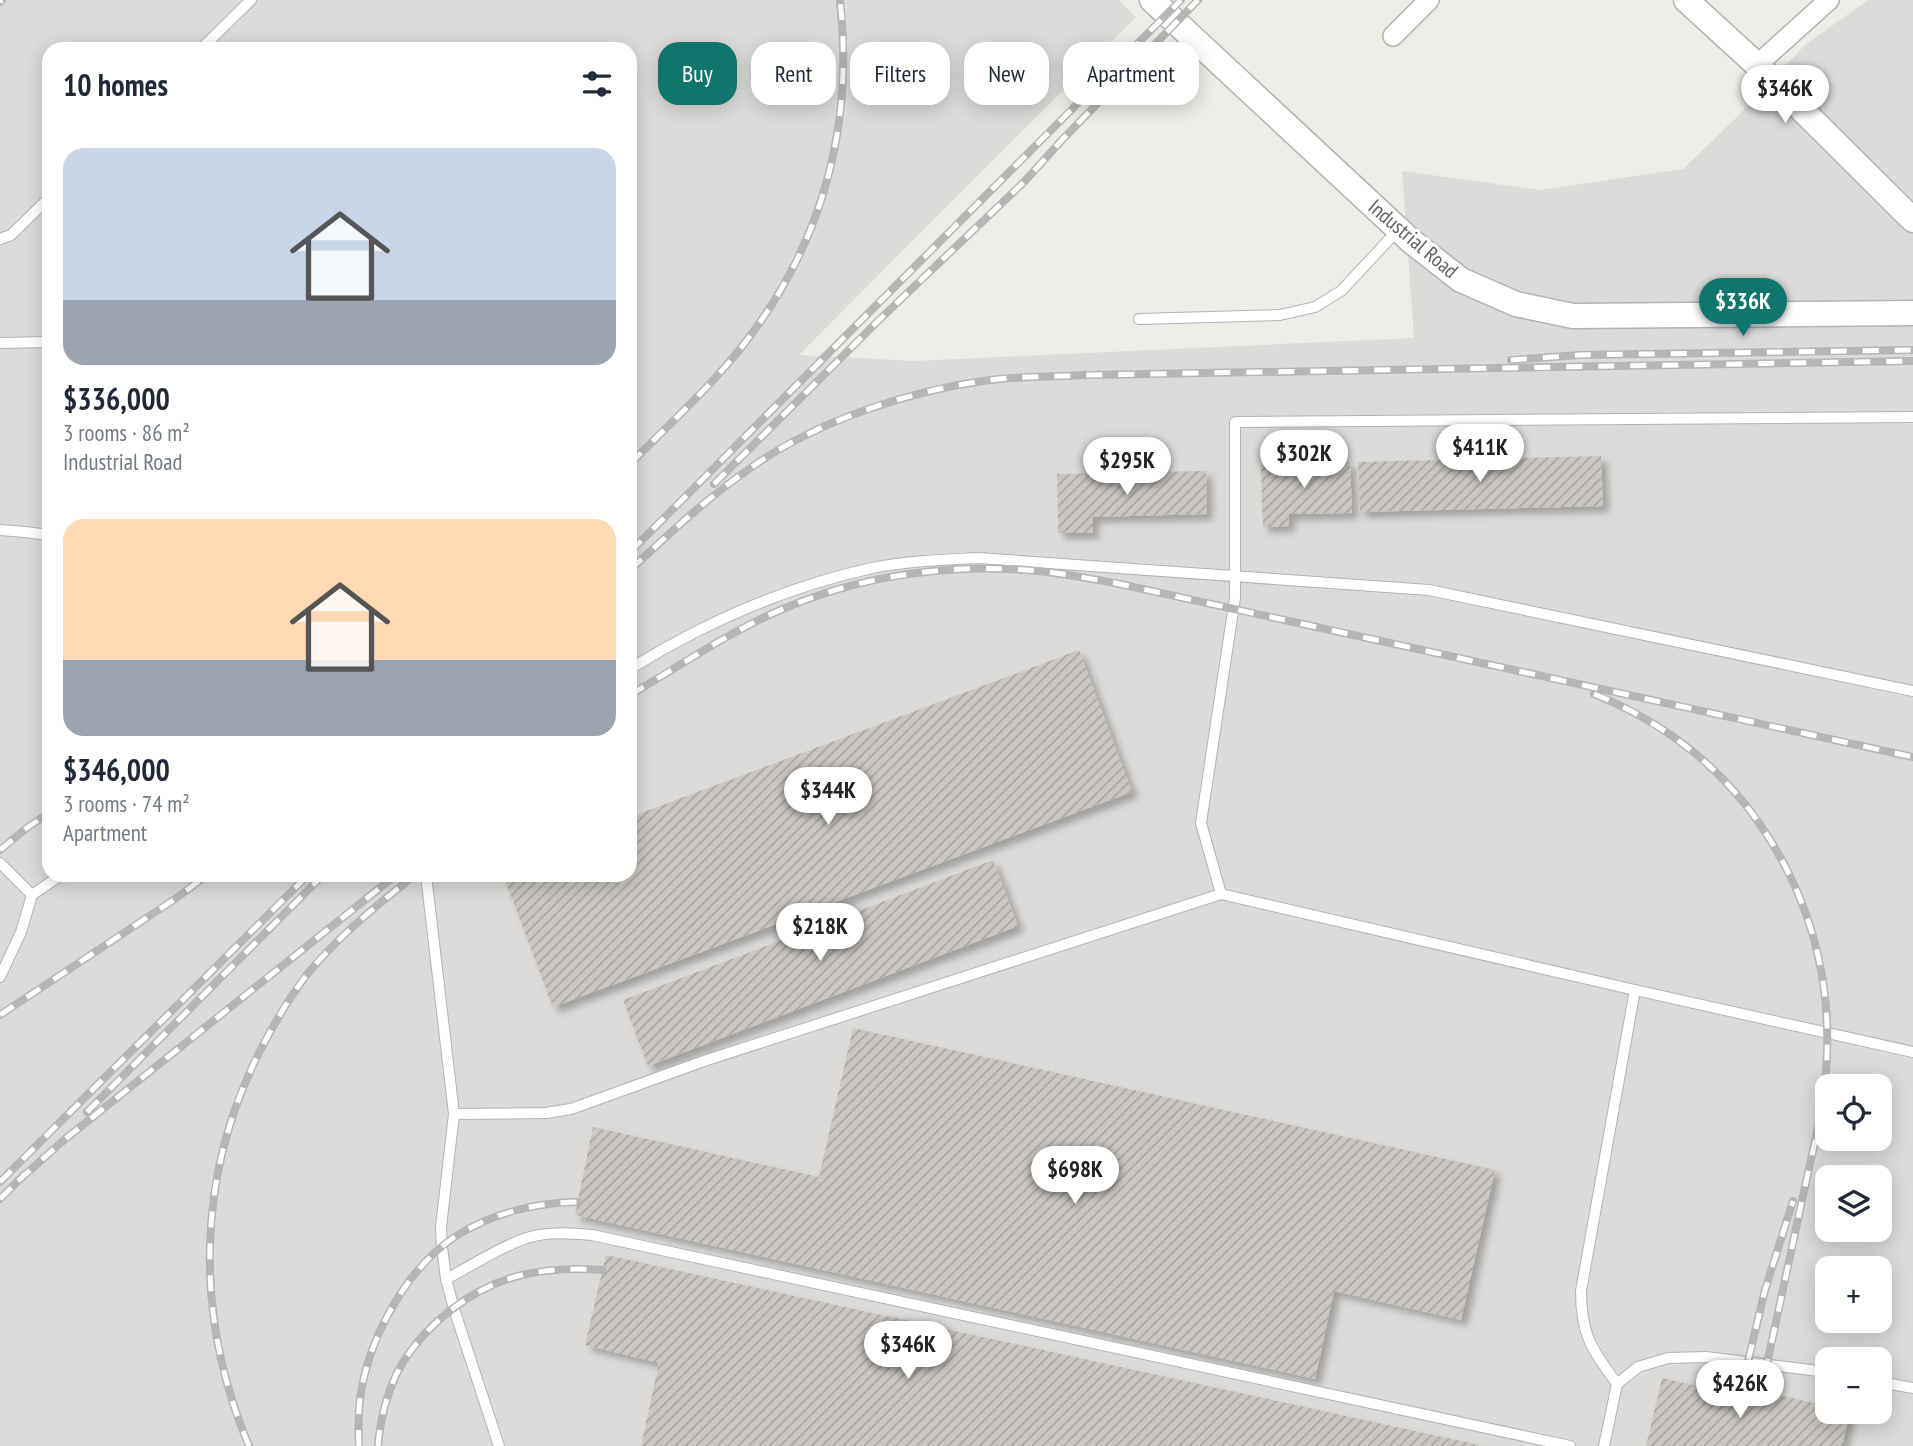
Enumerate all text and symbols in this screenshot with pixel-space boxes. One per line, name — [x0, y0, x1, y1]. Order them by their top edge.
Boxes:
chip: Buy — [658, 42, 737, 105]
chip: Rent — [751, 42, 836, 105]
chip: Filters — [850, 42, 950, 105]
chip: New — [964, 42, 1049, 105]
chip: Apartment — [1063, 42, 1199, 105]
text: 10 homes — [63, 65, 168, 104]
icon: filters — [578, 65, 616, 103]
pin: $346K — [1736, 66, 1834, 125]
text: $346K — [1757, 73, 1813, 102]
icon: home — [277, 193, 403, 319]
street label: Industrial Road — [1363, 193, 1464, 284]
pin: $336K — [1694, 278, 1792, 338]
text: $336K — [1715, 286, 1771, 315]
text: $336,000 — [63, 379, 170, 418]
text: 3 rooms · 86 m² — [63, 418, 190, 447]
pin: $411K — [1431, 424, 1529, 484]
pin: $302K — [1255, 430, 1353, 490]
text: $411K — [1452, 432, 1508, 461]
pin: $295K — [1078, 438, 1176, 497]
text: $302K — [1276, 438, 1332, 467]
text: $295K — [1099, 445, 1155, 474]
text: Industrial Road — [63, 447, 182, 476]
icon: home — [277, 564, 403, 690]
text: $346,000 — [63, 750, 170, 789]
pin: $344K — [779, 768, 877, 827]
text: $344K — [800, 775, 856, 804]
text: 3 rooms · 74 m² — [63, 789, 190, 818]
text: Apartment — [63, 818, 147, 847]
pin: $218K — [771, 904, 869, 963]
text: $218K — [792, 911, 848, 940]
map controls — [1815, 1074, 1892, 1424]
button: locate — [1815, 1074, 1892, 1151]
pin: $698K — [1026, 1146, 1124, 1206]
text: $698K — [1047, 1154, 1103, 1183]
button: layers — [1815, 1165, 1892, 1242]
button: + — [1815, 1256, 1892, 1333]
pin: $346K — [859, 1322, 957, 1381]
text: $346K — [880, 1329, 936, 1358]
button: − — [1815, 1347, 1892, 1424]
pin: $426K — [1691, 1360, 1789, 1420]
text: $426K — [1712, 1368, 1768, 1397]

